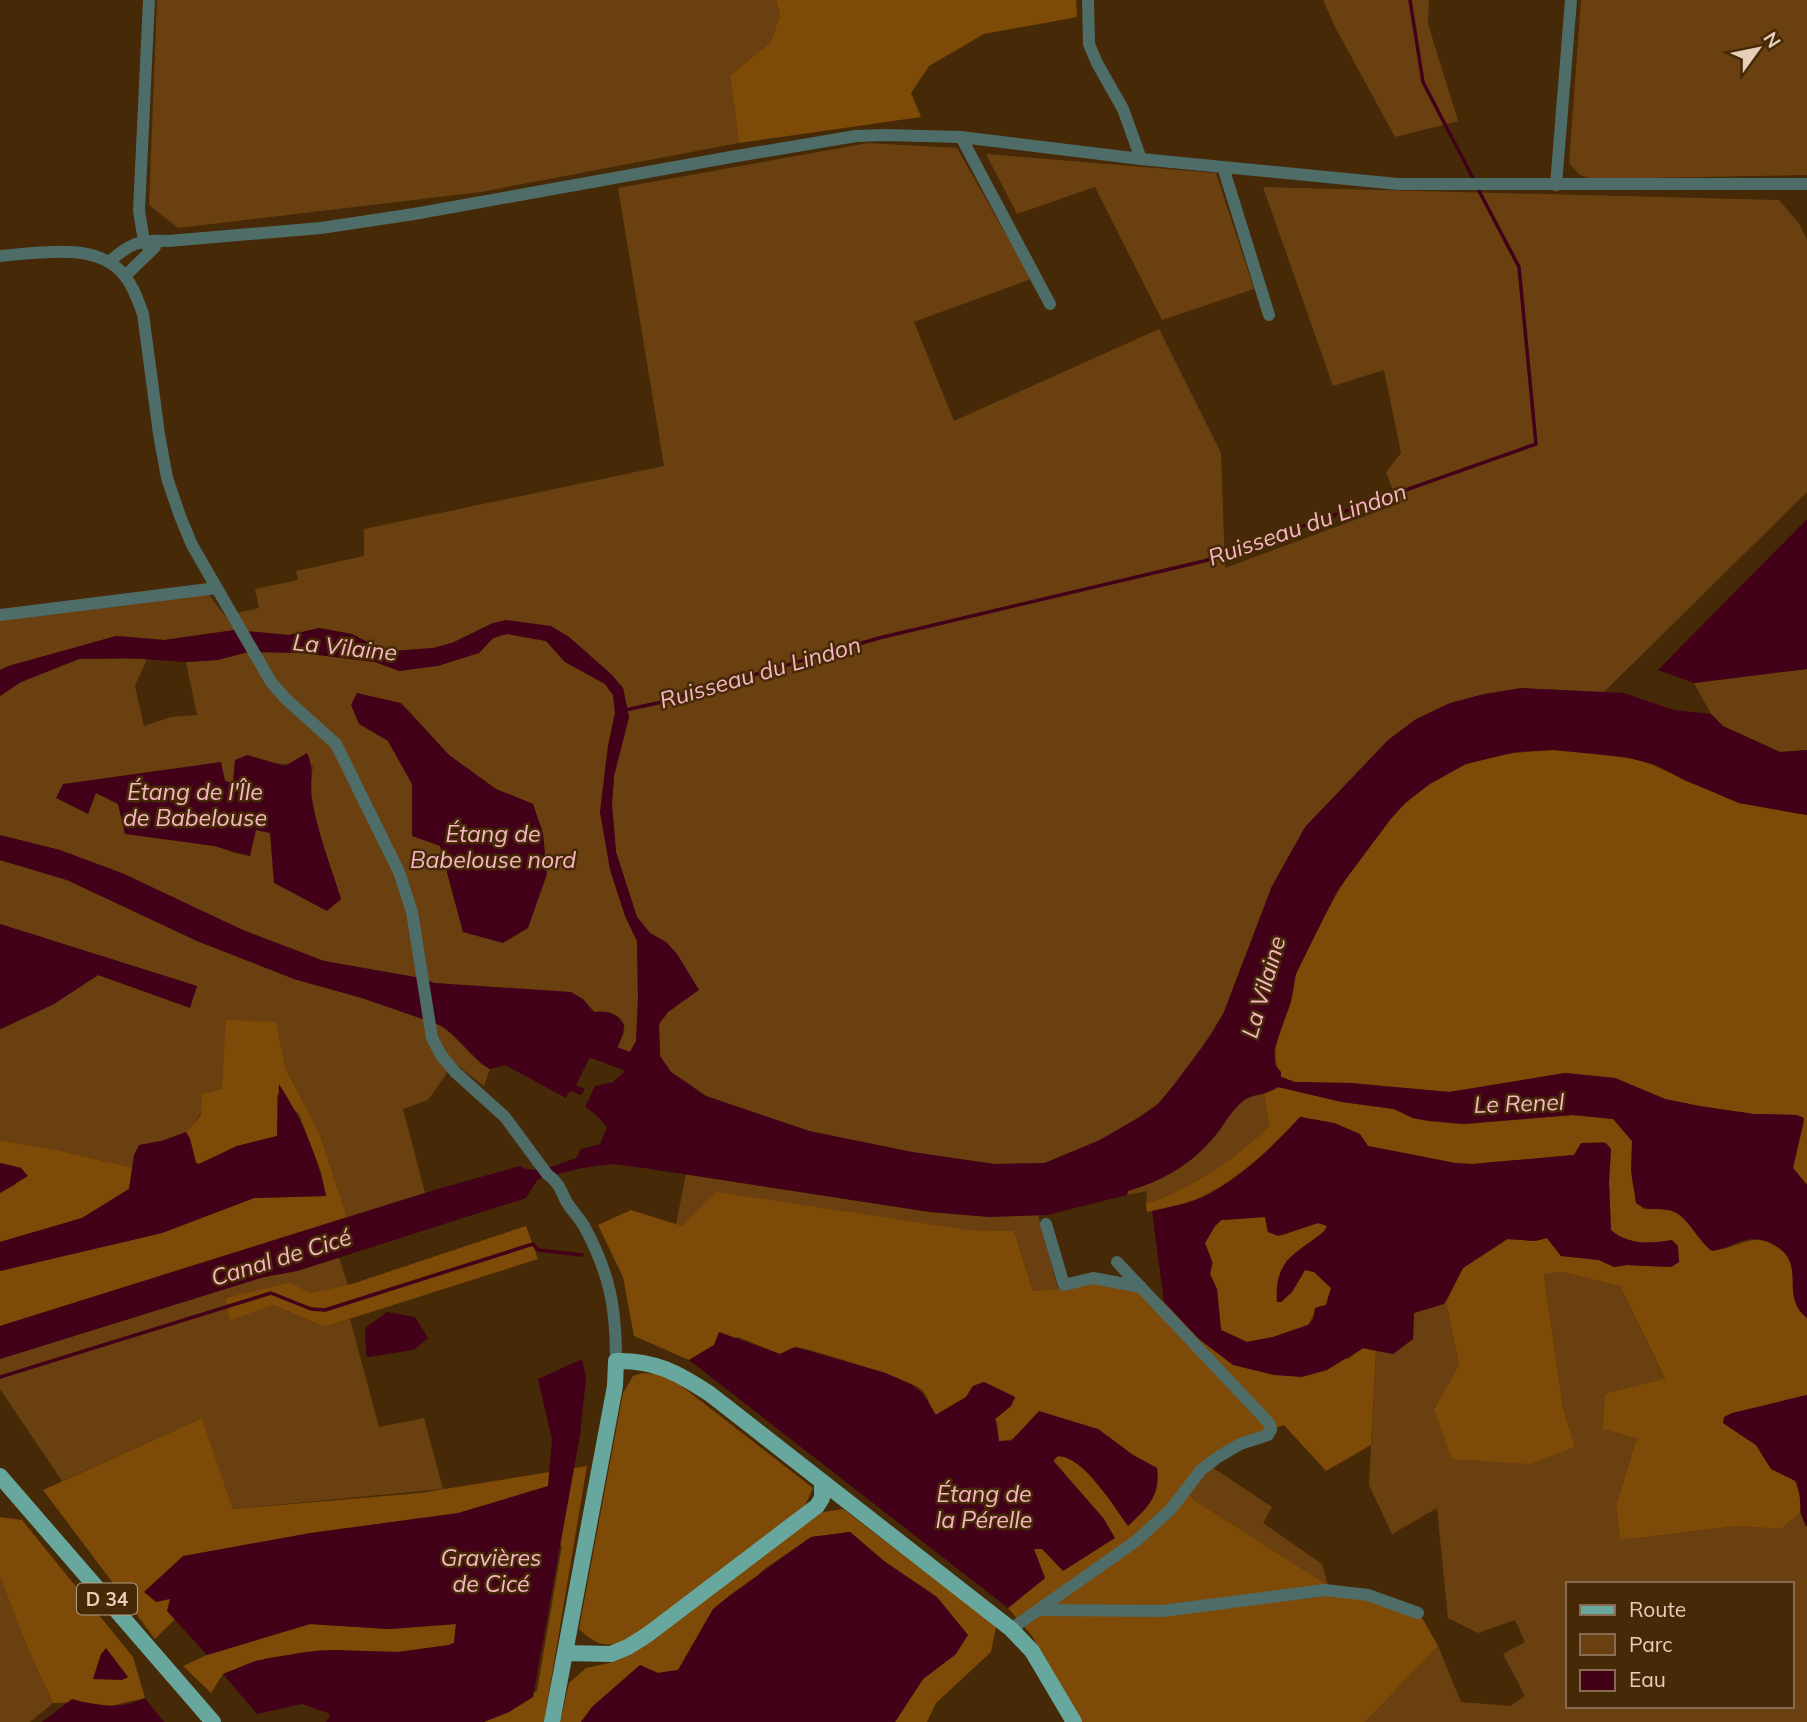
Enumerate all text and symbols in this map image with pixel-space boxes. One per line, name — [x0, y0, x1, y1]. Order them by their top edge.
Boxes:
north arrow — [1723, 14, 1793, 84]
text: N — [1758, 27, 1786, 52]
water label: Ruisseau du Lindon — [1204, 476, 1410, 572]
water label: La Vilaine — [291, 627, 399, 667]
water label: Ruisseau du Lindon — [656, 629, 864, 715]
water label: Étang de l'Île de Babelouse — [123, 777, 267, 832]
water label: Étang de Babelouse nord — [410, 819, 576, 874]
water label: La Vilaine — [1235, 933, 1291, 1041]
water label: Le Renel — [1473, 1087, 1565, 1119]
water label: Canal de Cicé — [207, 1222, 355, 1292]
water label: Étang de la Pérelle — [936, 1479, 1032, 1534]
water label: Gravières de Cicé — [440, 1543, 542, 1598]
legend — [1566, 1582, 1793, 1708]
road number: D 34 — [77, 1583, 137, 1614]
text: Route — [1629, 1596, 1686, 1622]
text: Parc — [1629, 1631, 1673, 1657]
text: Eau — [1629, 1666, 1666, 1692]

